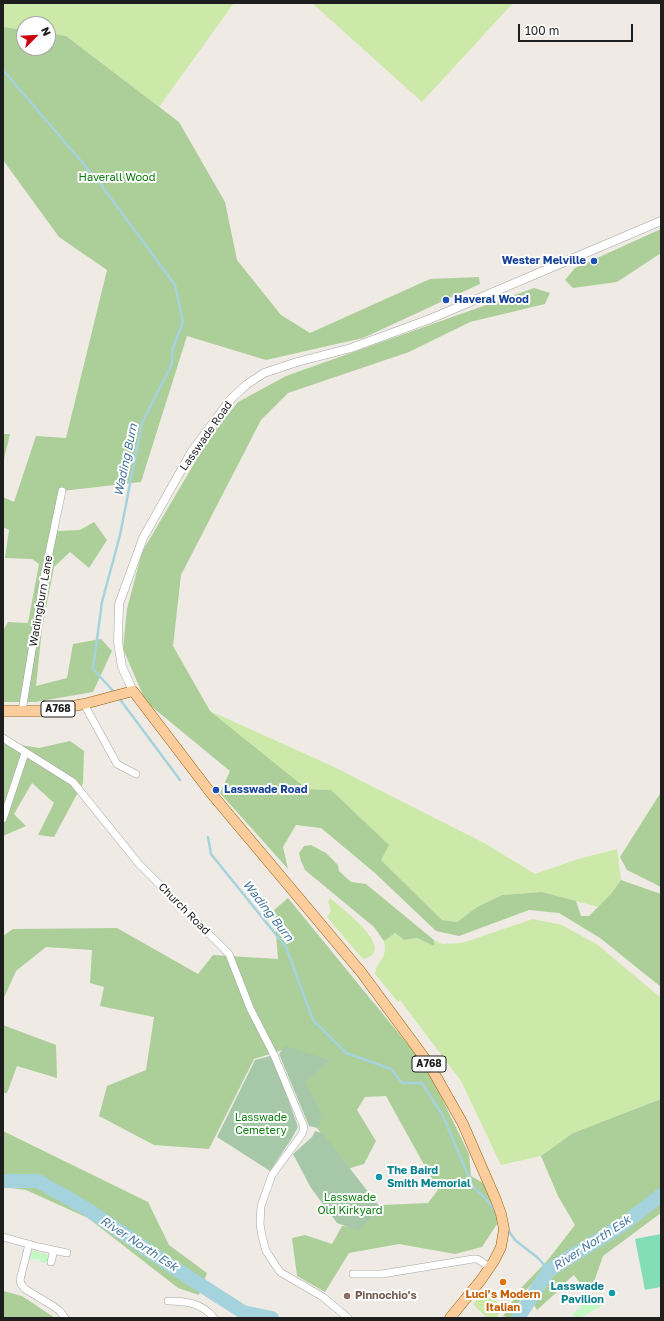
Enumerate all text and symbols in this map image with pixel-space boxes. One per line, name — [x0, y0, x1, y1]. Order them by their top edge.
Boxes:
north arrow — [16, 16, 56, 56]
scale bar — [520, 16, 635, 42]
text: 100 m — [525, 23, 559, 38]
text: N — [39, 25, 54, 38]
park label: Haverall Wood — [79, 171, 155, 185]
place label: Wester Melville — [502, 254, 586, 268]
marker: Wester Melville — [589, 256, 599, 266]
place label: Haveral Wood — [454, 293, 529, 307]
marker: Haveral Wood — [441, 295, 451, 305]
street label: Lasswade Road — [177, 399, 235, 473]
water label: Wading Burn — [111, 423, 141, 497]
street label: Wadingburn Lane — [26, 554, 56, 648]
road number: A768 — [41, 701, 75, 717]
place label: Lasswade Road — [224, 783, 307, 797]
marker: Lasswade Road — [211, 785, 221, 795]
water label: Wading Burn — [240, 878, 296, 944]
street label: Church Road — [155, 880, 213, 938]
road number: A768 — [412, 1056, 446, 1072]
park label: Lasswade Cemetery — [235, 1111, 287, 1137]
place label: The Baird Smith Memorial — [387, 1164, 471, 1190]
marker: The Baird Smith Memorial — [374, 1172, 384, 1182]
park label: Lasswade Old Kirkyard — [317, 1191, 383, 1217]
water label: River North Esk — [551, 1213, 633, 1273]
water label: River North Esk — [98, 1214, 180, 1274]
marker: Luci’s Modern Italian — [498, 1277, 508, 1287]
place label: Lasswade Pavilion — [550, 1280, 604, 1306]
place label: Luci’s Modern Italian — [466, 1288, 540, 1314]
marker: Lasswade Pavilion — [607, 1288, 617, 1298]
place label: Pinnochio's — [355, 1289, 417, 1303]
marker: Pinnochio's — [342, 1291, 352, 1301]

